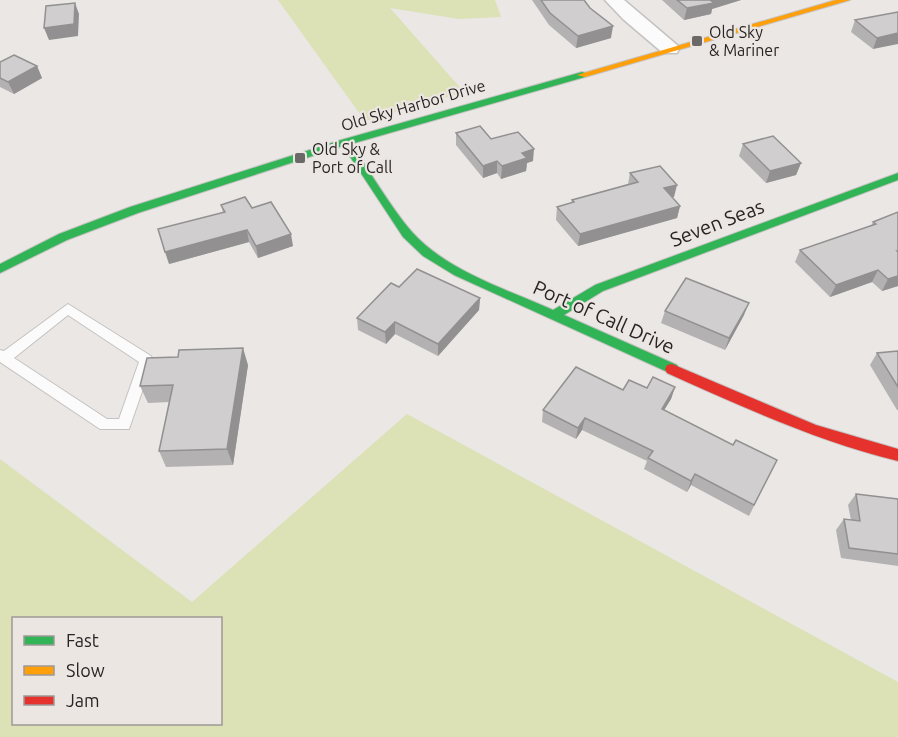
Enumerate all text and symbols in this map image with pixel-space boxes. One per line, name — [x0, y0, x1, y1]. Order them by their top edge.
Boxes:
place label: Old Sky & Mariner — [709, 23, 779, 59]
marker: Old Sky & Mariner — [690, 34, 704, 48]
street label: Old Sky Harbor Drive — [339, 76, 487, 134]
place label: Old Sky & Port of Call — [312, 140, 392, 176]
marker: Old Sky & Port of Call — [293, 151, 307, 165]
street label: Seven Seas — [667, 194, 767, 251]
street label: Port of Call Drive — [530, 275, 678, 358]
legend — [12, 617, 222, 725]
text: Fast — [66, 630, 99, 650]
text: Slow — [66, 660, 105, 680]
text: Jam — [66, 690, 100, 710]

